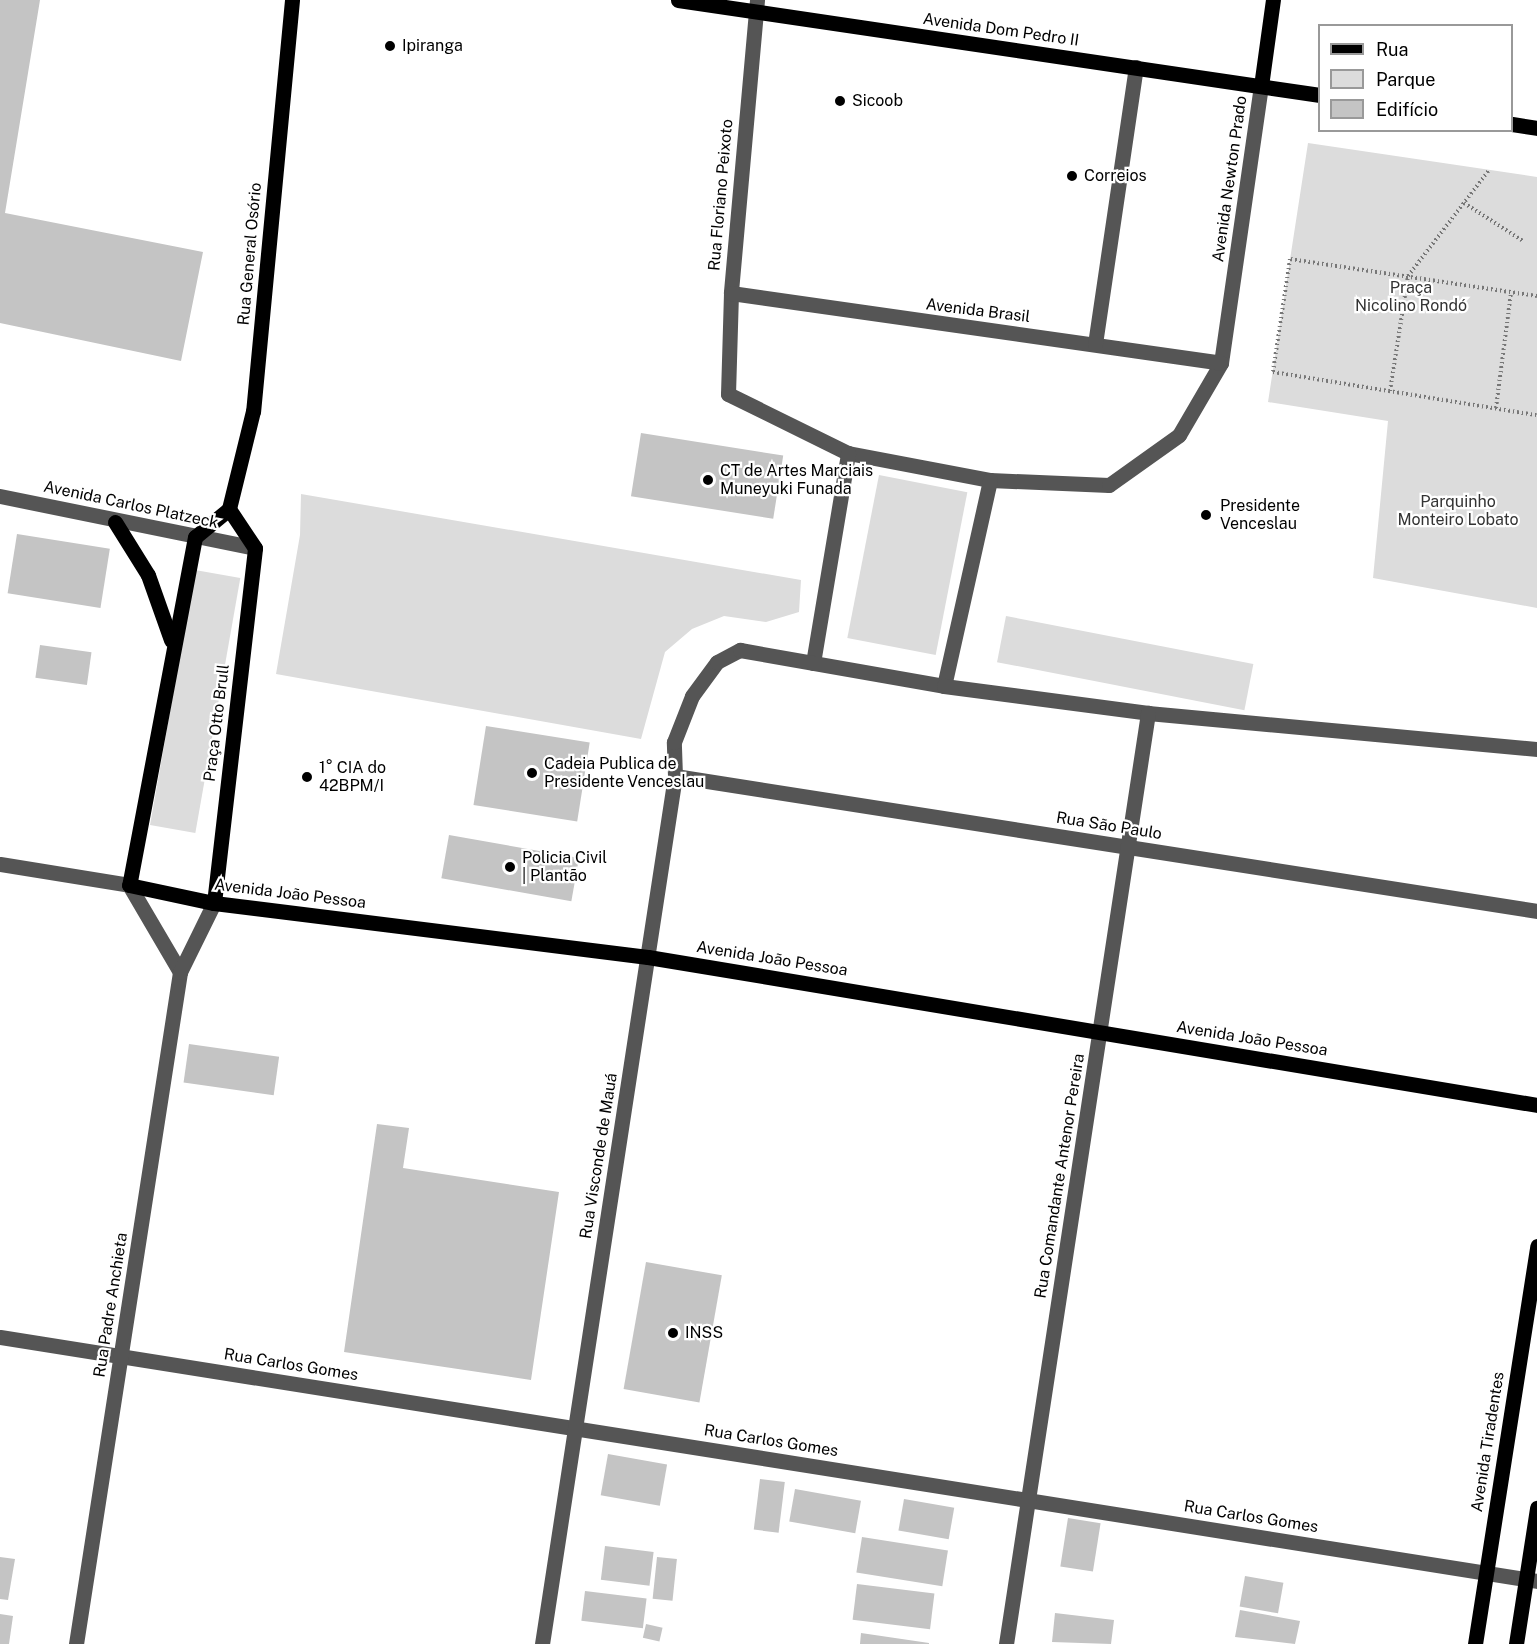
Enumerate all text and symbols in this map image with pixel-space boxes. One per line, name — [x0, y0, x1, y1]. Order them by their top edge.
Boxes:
street label: Avenida Dom Pedro II — [922, 10, 1080, 50]
legend — [1318, 24, 1513, 132]
place label: Ipiranga — [402, 36, 463, 56]
marker: Ipiranga — [383, 39, 397, 53]
text: Rua — [1376, 39, 1408, 60]
text: Parque — [1376, 69, 1436, 90]
place label: Sicoob — [852, 91, 903, 111]
marker: Sicoob — [833, 94, 847, 108]
street label: Avenida Newton Prado — [1209, 94, 1251, 264]
text: Edifício — [1376, 99, 1438, 120]
street label: Rua Floriano Peixoto — [705, 118, 737, 272]
place label: Correios — [1084, 166, 1147, 186]
marker: Correios — [1065, 169, 1079, 183]
street label: Rua General Osório — [234, 182, 266, 326]
park label: Praça Nicolino Rondó — [1355, 278, 1467, 316]
street label: Avenida Brasil — [925, 295, 1031, 327]
place label: CT de Artes Marciais Muneyuki Funada — [720, 461, 874, 499]
marker: CT de Artes Marciais Muneyuki Funada — [701, 473, 715, 487]
street label: Avenida Carlos Platzeck — [42, 477, 220, 533]
park label: Parquinho Monteiro Lobato — [1397, 492, 1519, 530]
place label: Presidente Venceslau — [1220, 496, 1300, 534]
marker: Presidente Venceslau — [1197, 506, 1215, 524]
street label: Praça Otto Brull — [200, 663, 234, 783]
place label: Cadeia Publica de Presidente Venceslau — [544, 754, 705, 792]
place label: 1° CIA do 42BPM/I — [319, 758, 386, 796]
marker: Cadeia Publica de Presidente Venceslau — [525, 766, 539, 780]
marker: 1° CIA do 42BPM/I — [300, 770, 314, 784]
street label: Rua São Paulo — [1055, 808, 1163, 844]
place label: Policia Civil | Plantão — [522, 848, 607, 886]
marker: Policia Civil | Plantão — [503, 860, 517, 874]
street label: Avenida João Pessoa — [213, 875, 367, 913]
street label: Avenida João Pessoa — [695, 938, 849, 980]
street label: Avenida João Pessoa — [1175, 1018, 1329, 1060]
street label: Rua Comandante Antenor Pereira — [1031, 1052, 1089, 1300]
street label: Rua Visconde de Mauá — [576, 1071, 622, 1241]
street label: Rua Padre Anchieta — [90, 1231, 132, 1379]
place label: INSS — [685, 1323, 723, 1343]
marker: INSS — [666, 1326, 680, 1340]
street label: Rua Carlos Gomes — [222, 1345, 360, 1385]
street label: Avenida Tiradentes — [1467, 1370, 1509, 1514]
street label: Rua Carlos Gomes — [702, 1421, 840, 1461]
street label: Rua Carlos Gomes — [1182, 1497, 1320, 1537]

